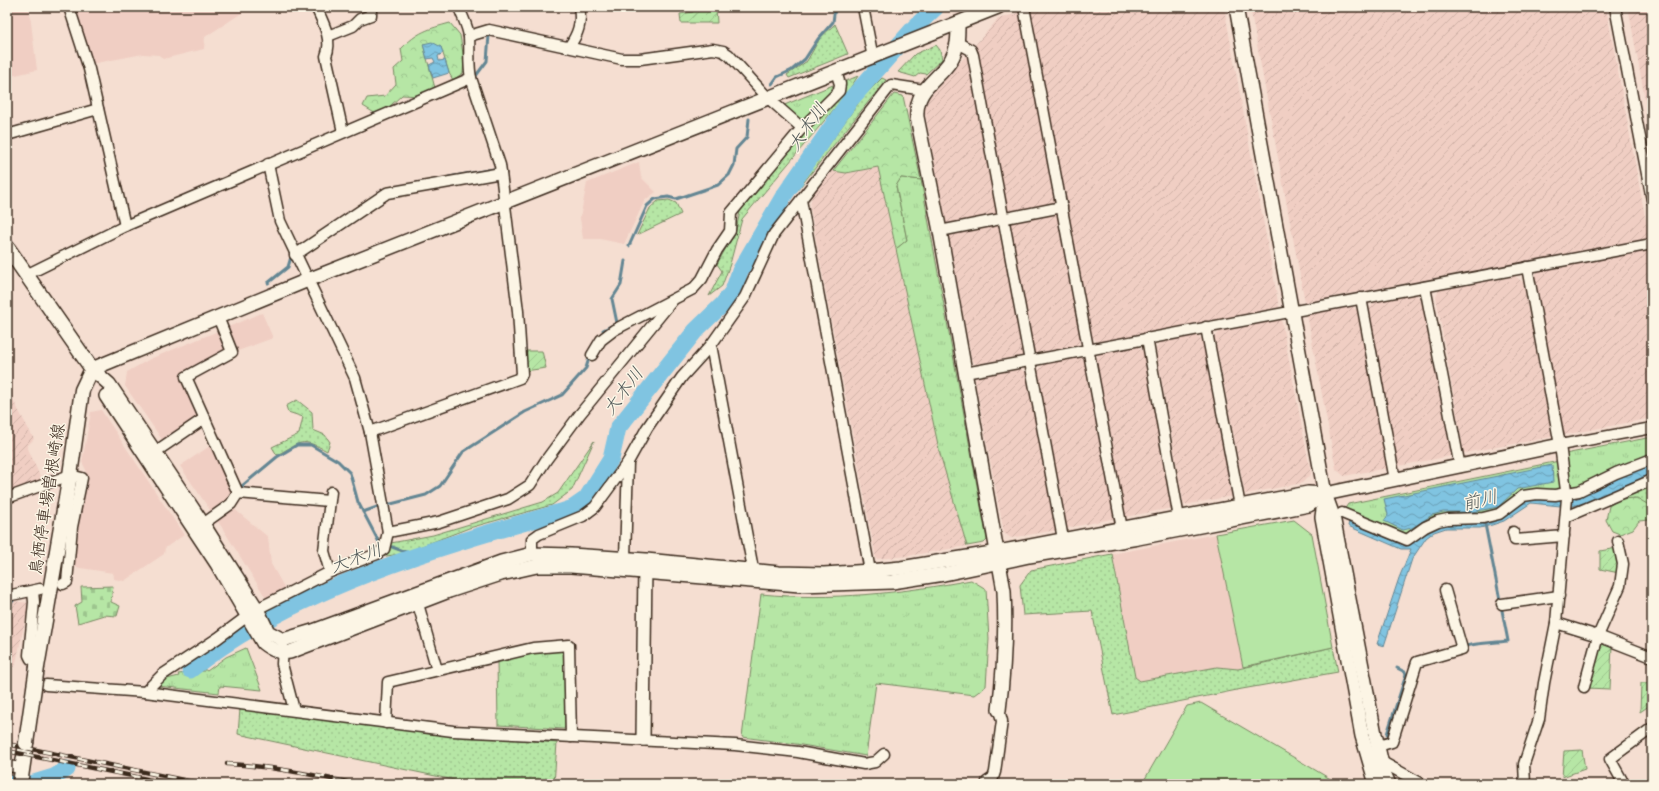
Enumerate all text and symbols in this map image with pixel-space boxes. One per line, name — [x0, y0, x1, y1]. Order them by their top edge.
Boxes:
water label: 大木川 — [783, 99, 831, 155]
water label: 大木川 — [598, 363, 648, 419]
street label: 鳥栖停車場曽根崎線 — [25, 422, 69, 576]
water label: 前川 — [1460, 485, 1500, 515]
water label: 大木川 — [327, 538, 385, 578]

